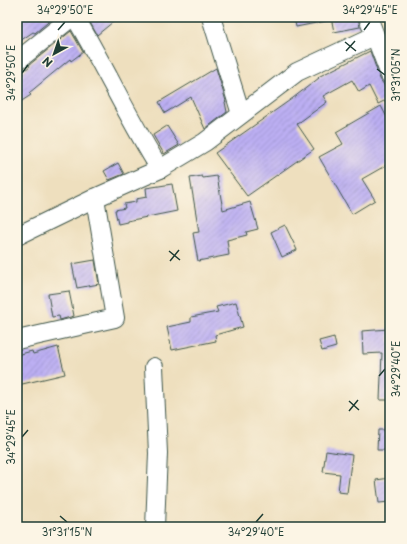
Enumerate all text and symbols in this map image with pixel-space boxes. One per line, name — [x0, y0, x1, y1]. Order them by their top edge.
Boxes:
text: 34°29'50"E — [37, 2, 93, 17]
text: 34°29'45"E — [342, 2, 398, 17]
north arrow — [34, 34, 74, 74]
text: 34°29'50"E — [3, 45, 18, 101]
text: 31°31'05"N — [388, 48, 403, 102]
text: N — [38, 53, 56, 71]
text: 34°29'40"E — [388, 341, 403, 397]
text: 34°29'45"E — [3, 409, 18, 465]
text: 31°31'15"N — [42, 524, 93, 539]
text: 34°29'40"E — [228, 524, 284, 539]

